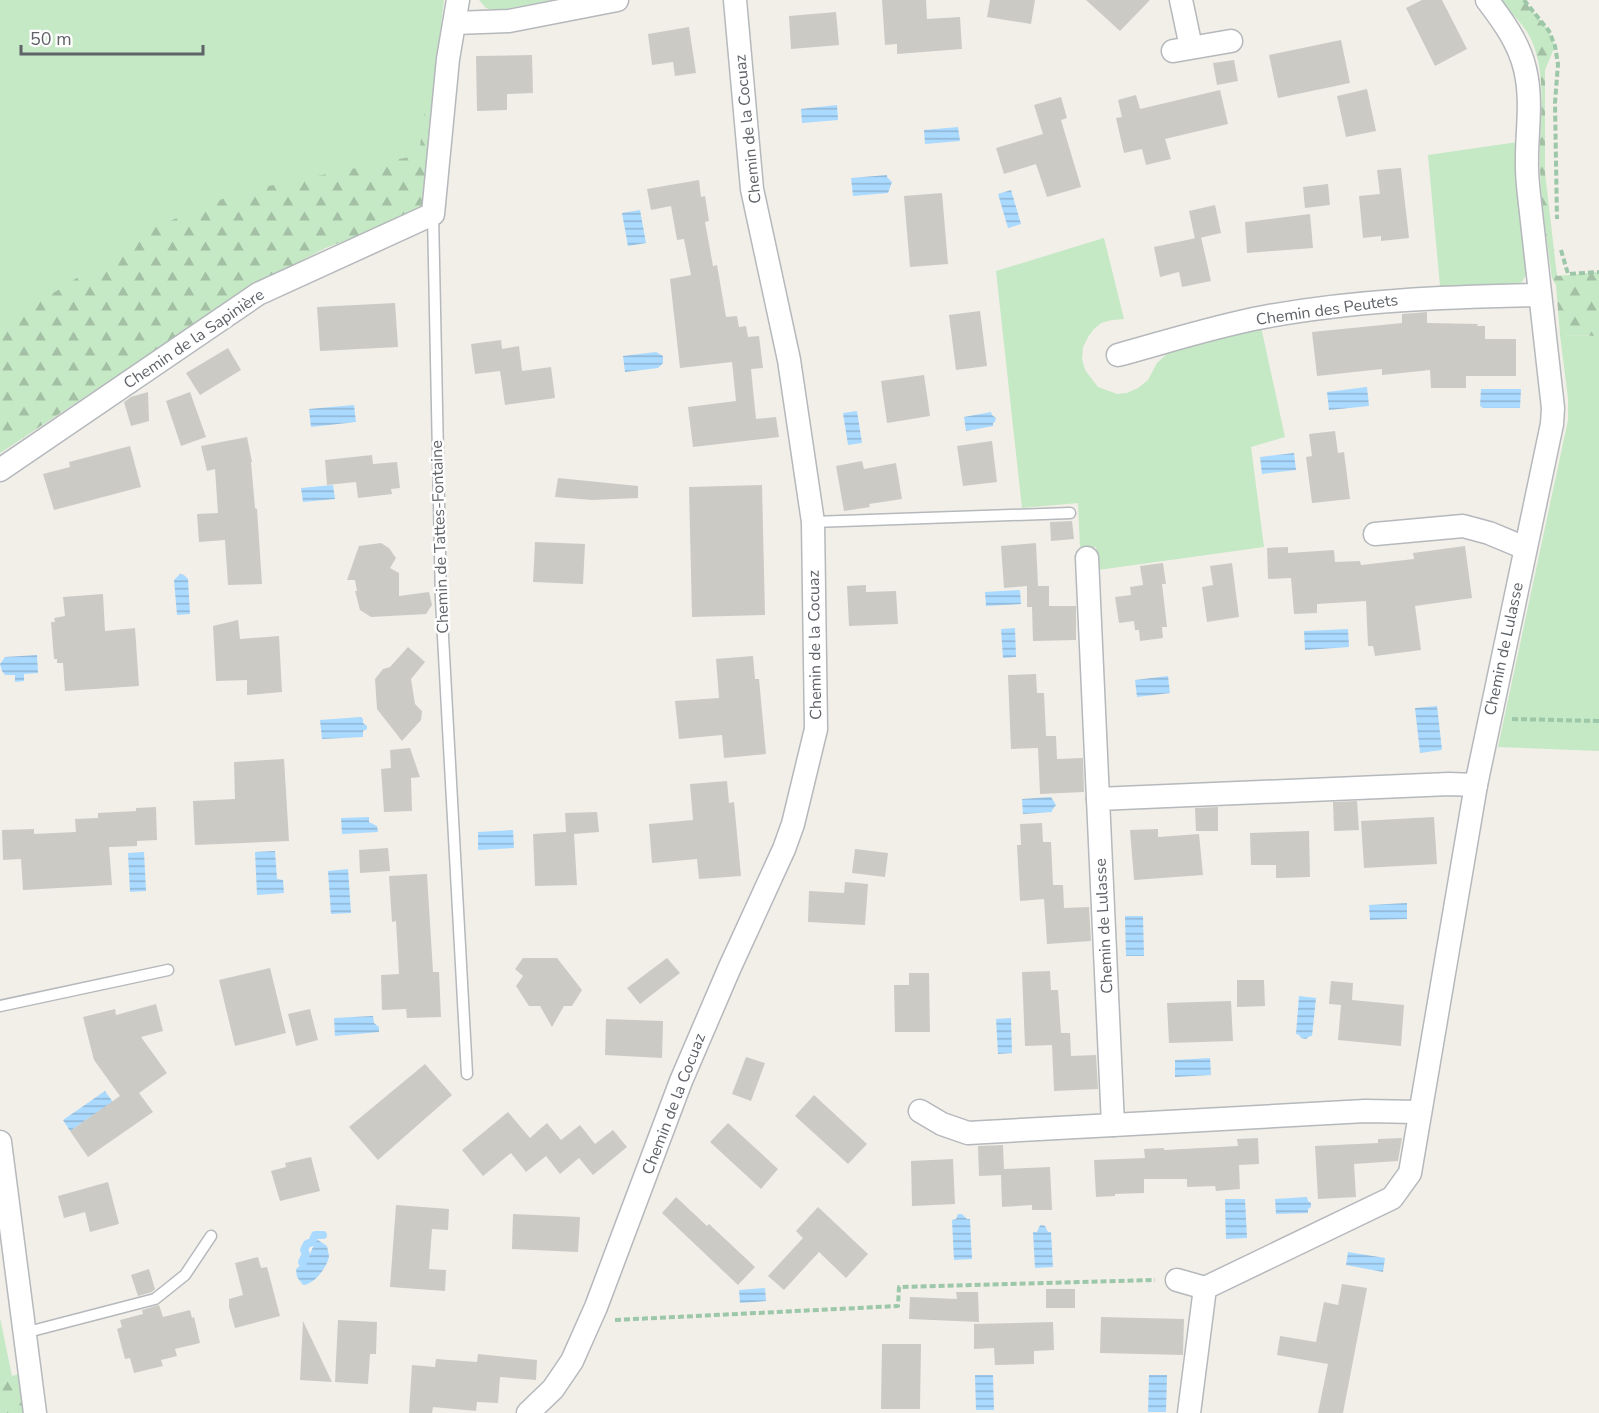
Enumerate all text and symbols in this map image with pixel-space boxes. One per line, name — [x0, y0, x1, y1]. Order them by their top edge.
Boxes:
scale bar — [21, 18, 202, 56]
text: 50 m — [30, 27, 72, 51]
street label: Chemin de la Cocuaz — [729, 53, 767, 205]
street label: Chemin de la Sapinière — [119, 284, 269, 394]
street label: Chemin des Peutets — [1255, 289, 1399, 331]
street label: Chemin de Tattes-Fontaine — [426, 440, 454, 634]
street label: Chemin de la Cocuaz — [803, 570, 827, 720]
street label: Chemin de Lulasse — [1479, 580, 1529, 718]
street label: Chemin de Lulasse — [1089, 858, 1119, 994]
street label: Chemin de la Cocuaz — [637, 1030, 711, 1178]

